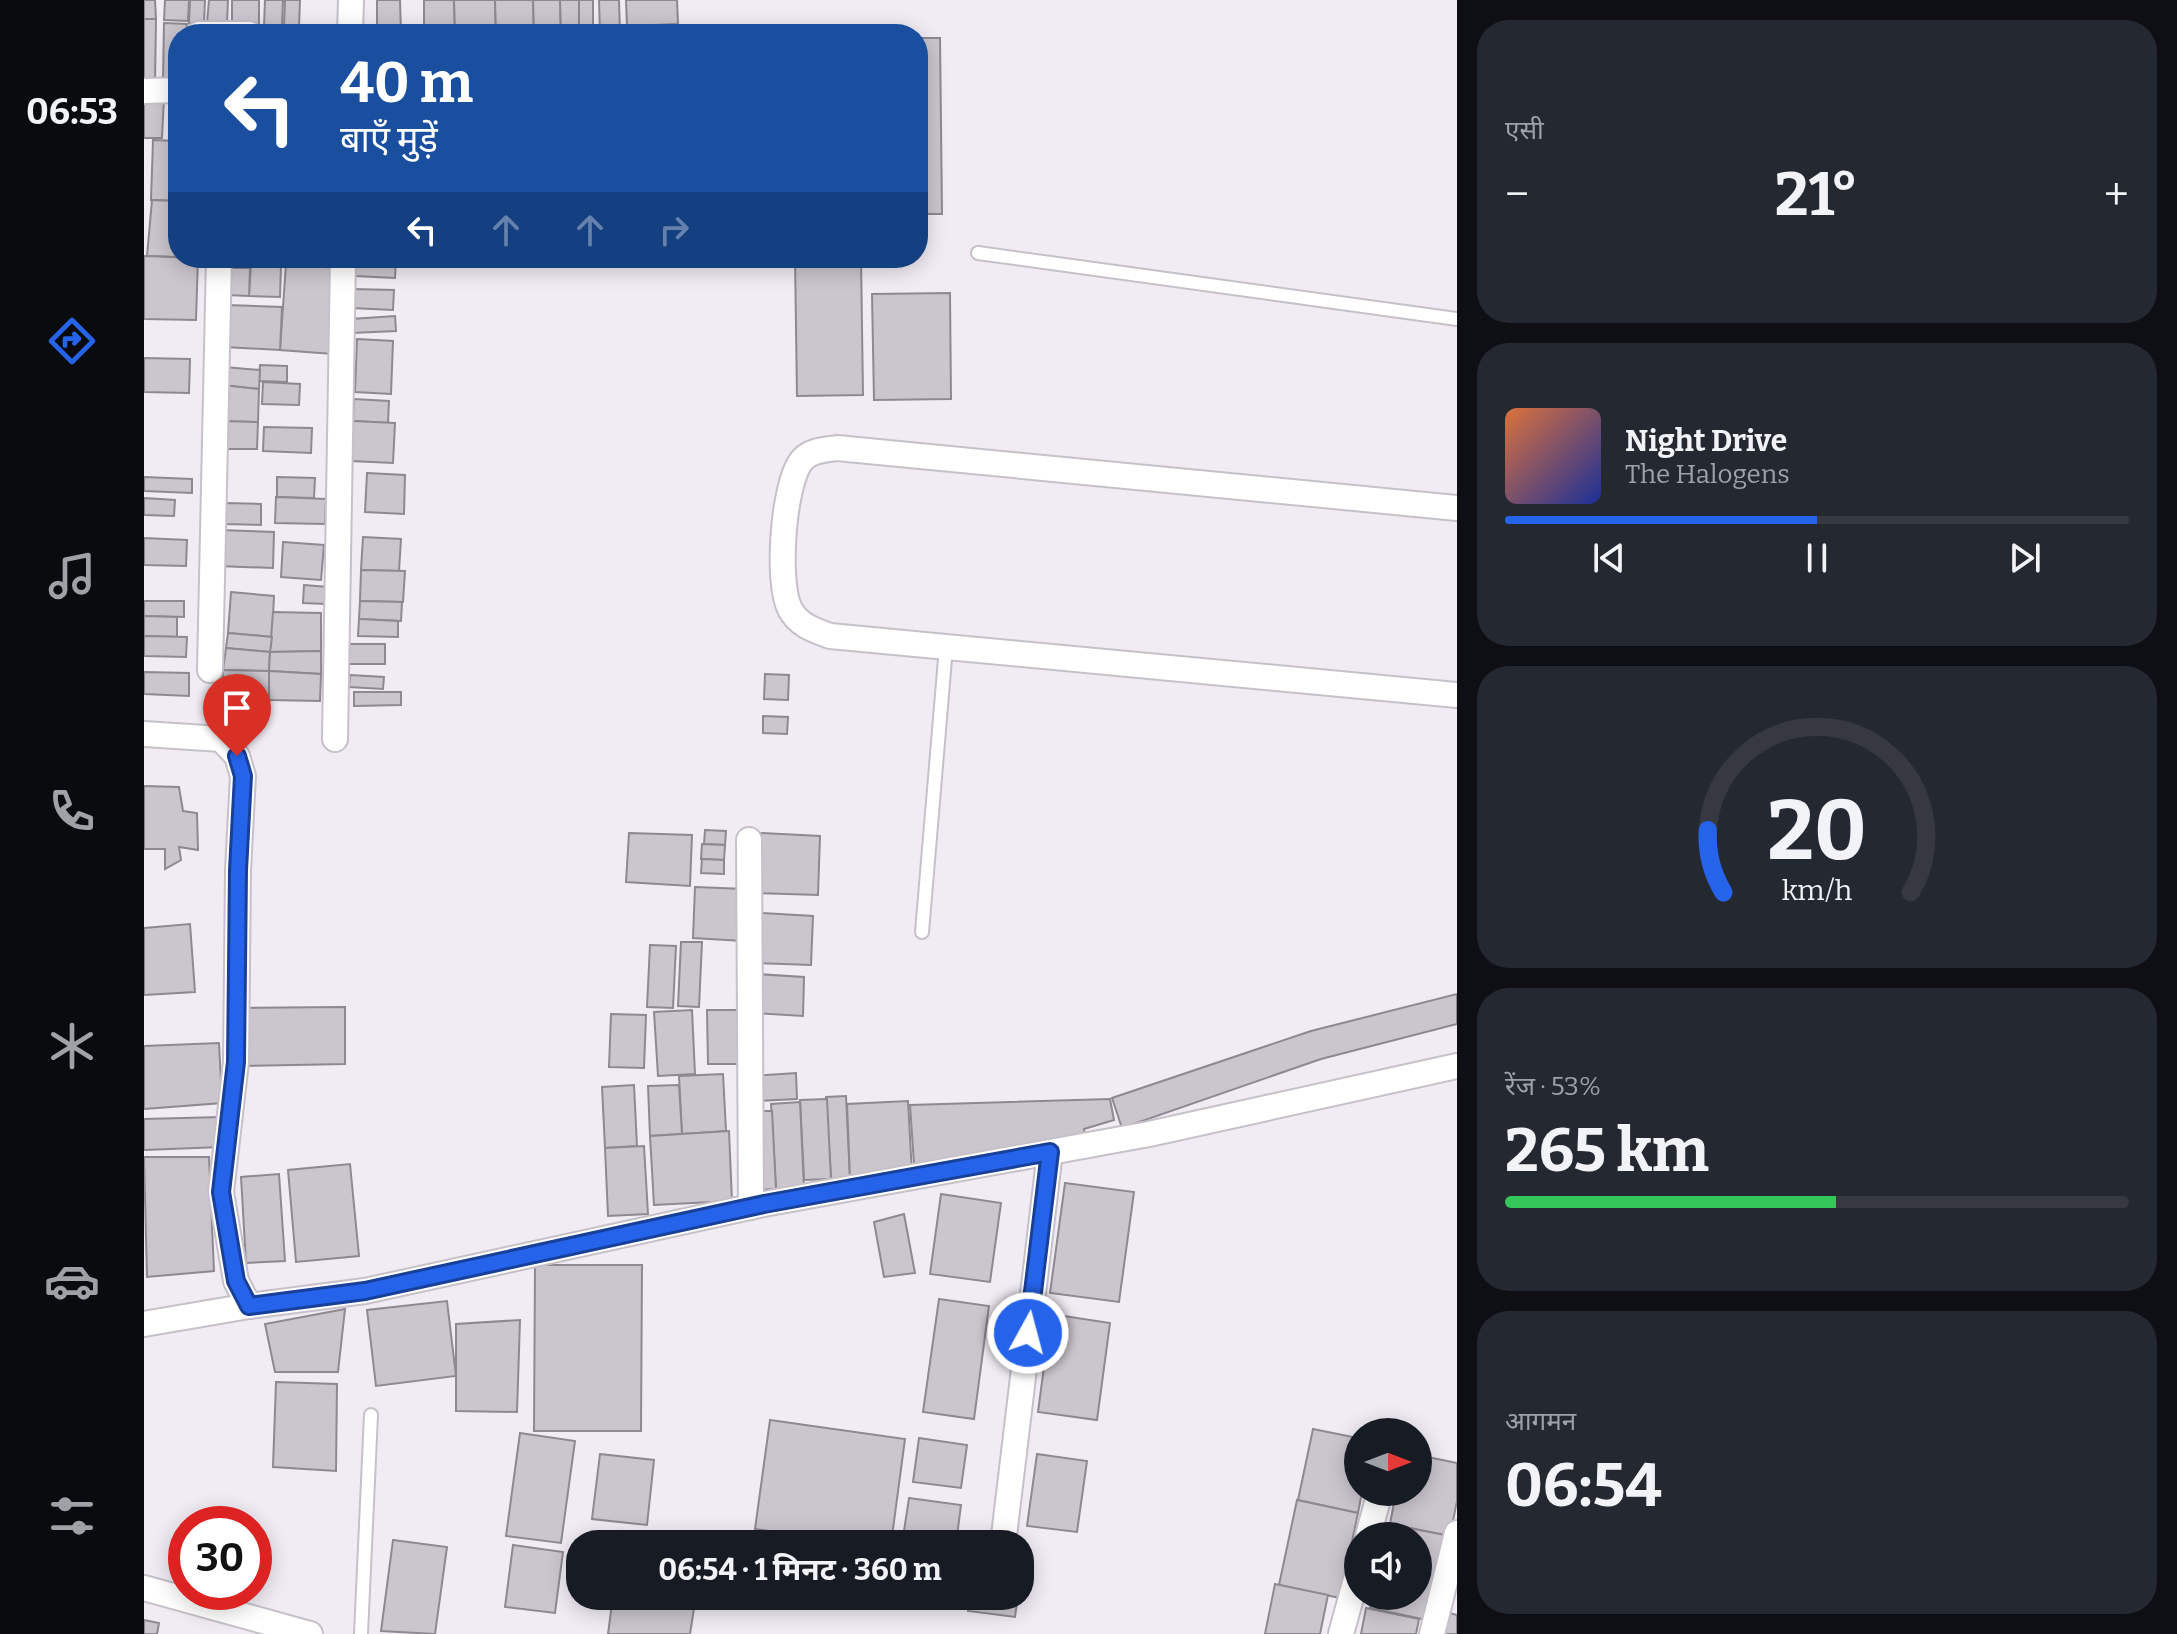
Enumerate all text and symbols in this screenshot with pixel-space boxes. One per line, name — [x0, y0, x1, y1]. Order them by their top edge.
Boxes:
text: 40 m — [340, 50, 473, 117]
icon: left — [208, 56, 312, 160]
text: 06:53 — [26, 90, 118, 134]
text: एसी — [1505, 115, 1544, 146]
text: बाएँ मुड़ें — [340, 118, 438, 162]
text: 21° — [1775, 159, 1858, 231]
text: − — [1505, 168, 1529, 221]
text: + — [2104, 168, 2129, 221]
icon: left — [400, 208, 444, 252]
icon: ahead — [484, 208, 528, 252]
icon: ahead — [568, 208, 612, 252]
icon: right — [652, 208, 696, 252]
icon: directions — [44, 313, 100, 369]
text: Night Drive — [1625, 423, 1787, 459]
text: The Halogens — [1625, 459, 1790, 490]
icon: previous — [1587, 536, 1631, 580]
icon: pause — [1795, 536, 1839, 580]
icon: next — [2003, 536, 2047, 580]
icon: music — [44, 548, 100, 604]
pin — [203, 674, 271, 756]
icon: arrive — [215, 686, 259, 730]
text: 20 — [1767, 781, 1867, 881]
icon: phone — [44, 783, 100, 839]
text: km/h — [1782, 873, 1853, 908]
icon: climate — [44, 1018, 100, 1074]
text: रेंज · 53% — [1505, 1071, 1601, 1102]
text: 265 km — [1505, 1115, 1709, 1187]
icon: car — [44, 1253, 100, 1309]
position arrow — [986, 1291, 1070, 1375]
text: आगमन — [1505, 1406, 1576, 1437]
north arrow — [1344, 1418, 1432, 1506]
map controls — [1344, 1418, 1432, 1610]
text: 06:54 — [1505, 1450, 1662, 1522]
icon: filters — [44, 1488, 100, 1544]
speed limit sign: 30 — [168, 1506, 272, 1610]
button: sound — [1344, 1522, 1432, 1610]
text: 06:54 · 1 मिनट · 360 m — [658, 1552, 942, 1588]

